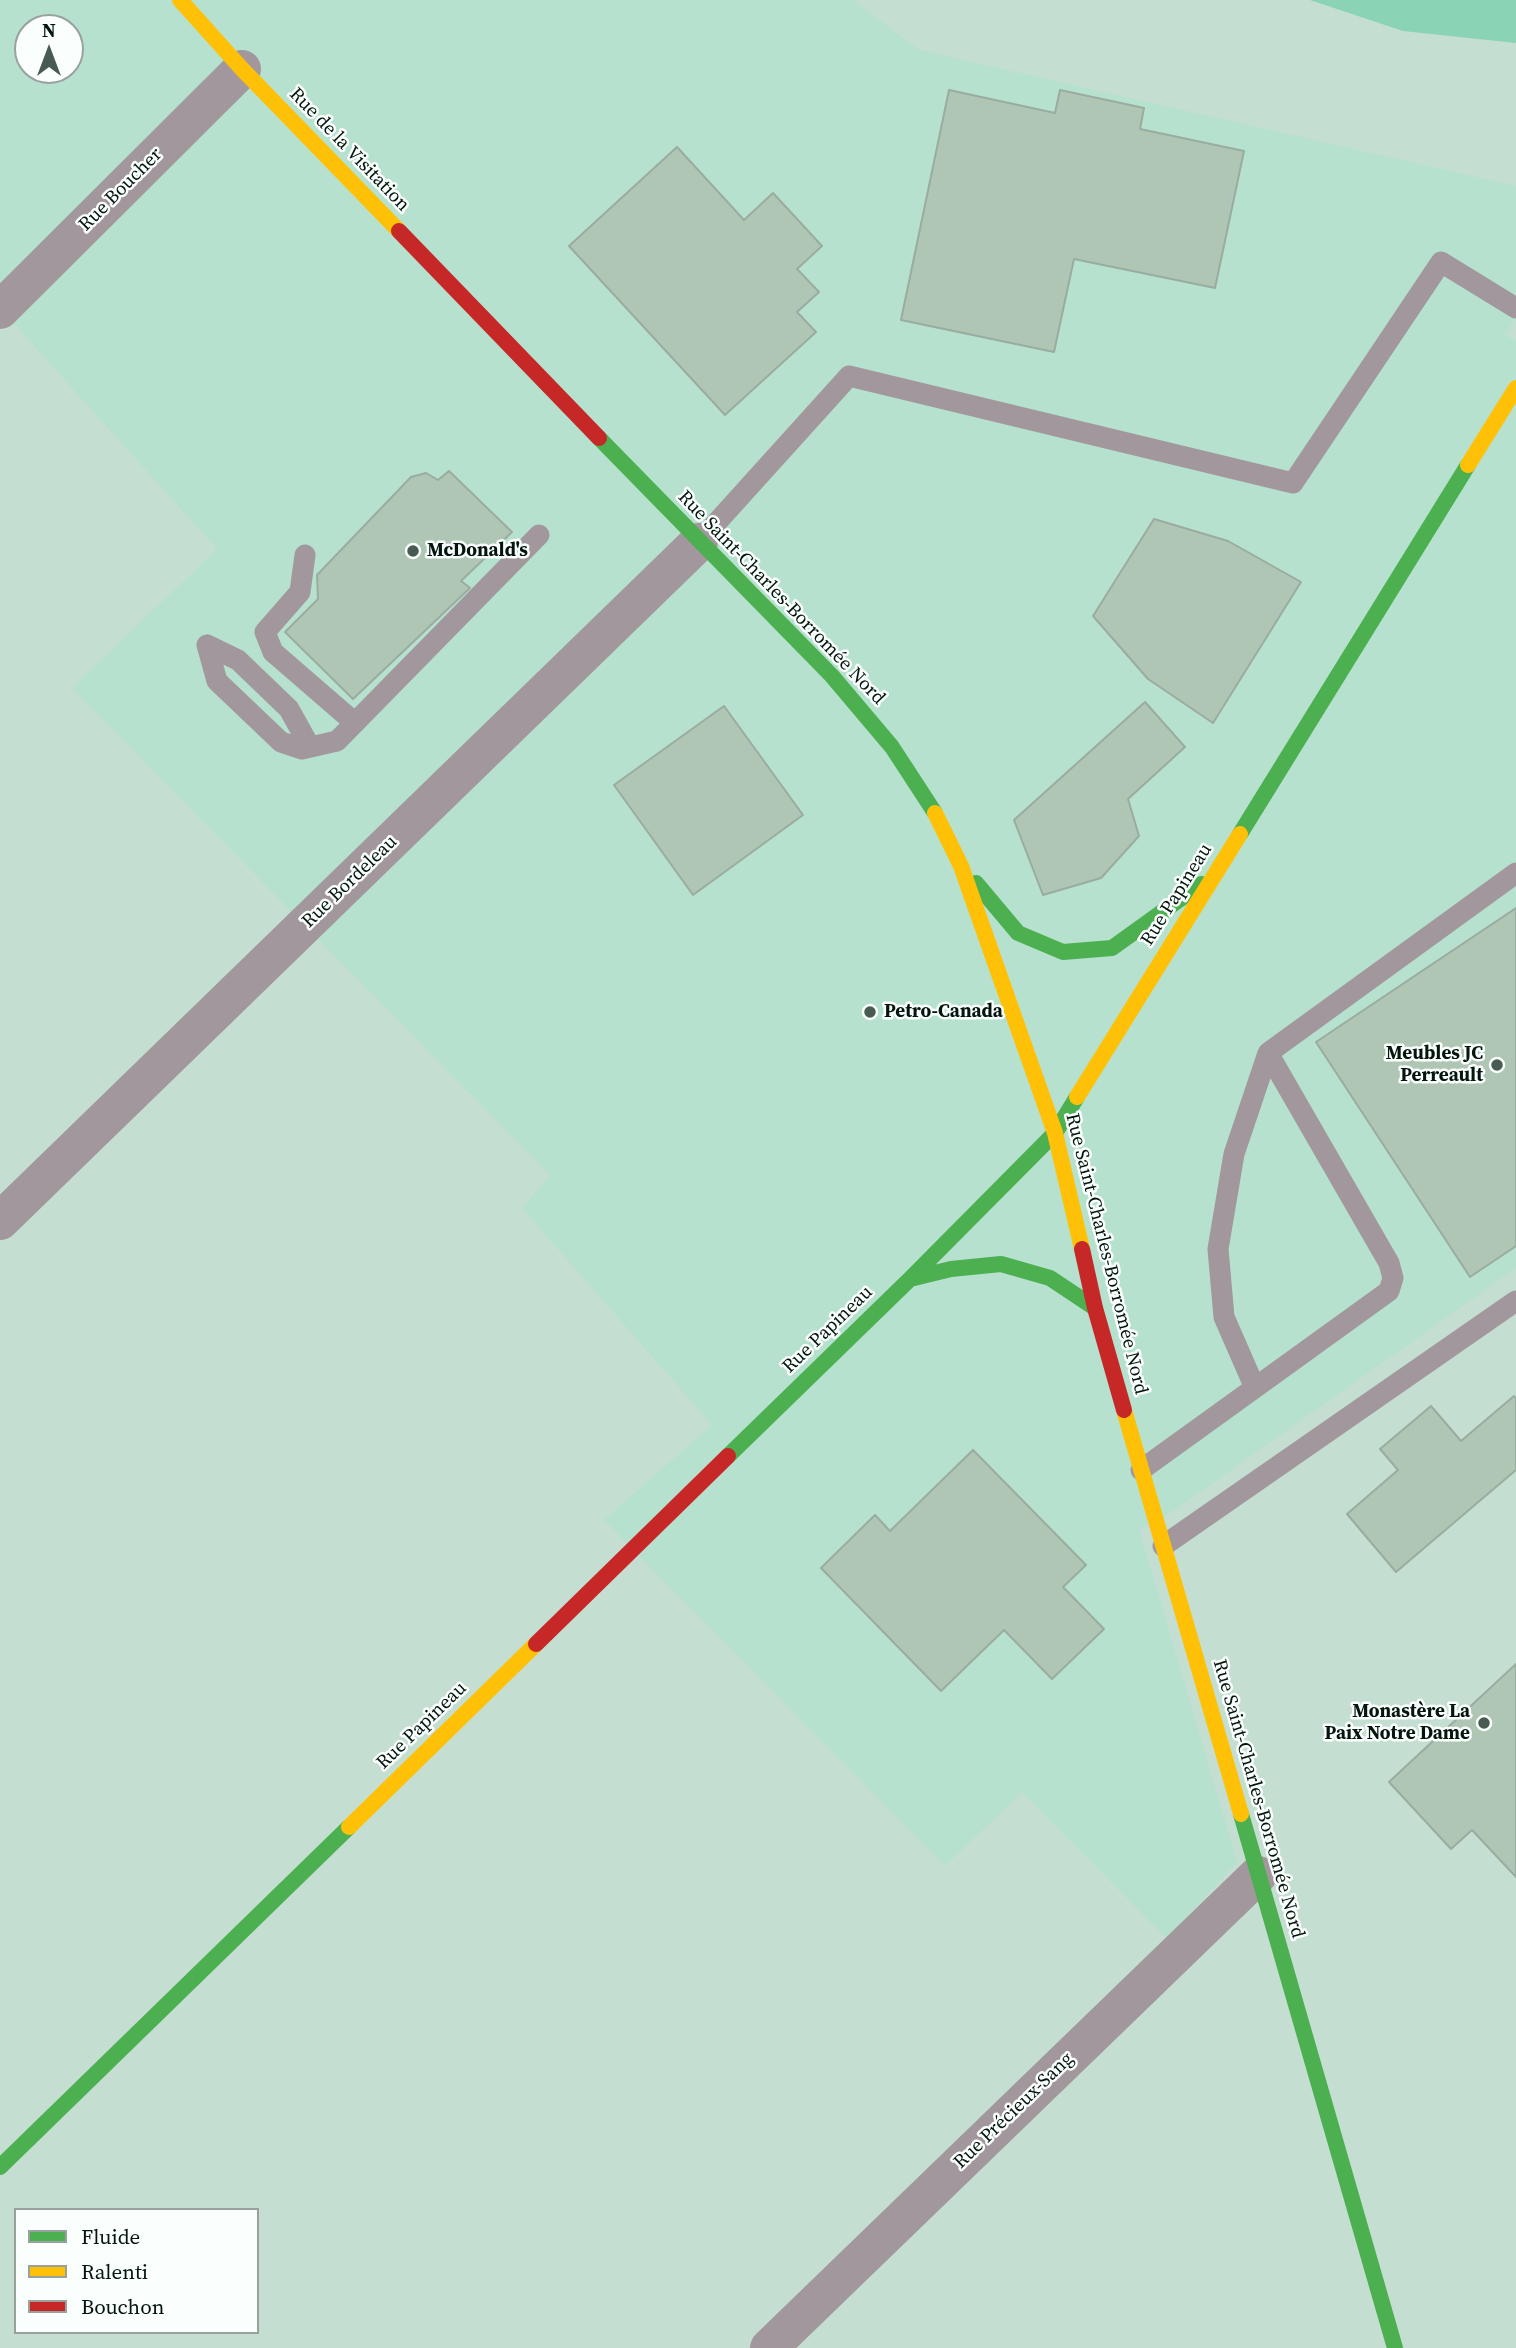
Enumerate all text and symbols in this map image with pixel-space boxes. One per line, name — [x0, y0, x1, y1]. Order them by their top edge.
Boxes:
north arrow — [14, 14, 84, 84]
text: N — [42, 17, 56, 43]
street label: Rue de la Visitation — [284, 83, 414, 217]
street label: Rue Boucher — [75, 144, 167, 236]
street label: Rue Saint-Charles-Borromée Nord — [673, 486, 889, 710]
place label: McDonald's — [427, 540, 528, 562]
marker: McDonald's — [405, 543, 421, 559]
street label: Rue Bordeleau — [298, 831, 402, 933]
street label: Rue Papineau — [1137, 840, 1217, 950]
place label: Petro-Canada — [884, 1001, 1003, 1023]
marker: Petro-Canada — [862, 1004, 878, 1020]
place label: Meubles JC Perreault — [1386, 1043, 1483, 1087]
marker: Meubles JC Perreault — [1489, 1057, 1505, 1073]
street label: Rue Saint-Charles-Borromée Nord — [1060, 1111, 1152, 1397]
street label: Rue Papineau — [778, 1281, 878, 1379]
street label: Rue Saint-Charles-Borromée Nord — [1207, 1657, 1309, 1941]
street label: Rue Papineau — [372, 1677, 472, 1775]
place label: Monastère La Paix Notre Dame — [1325, 1701, 1470, 1745]
marker: Monastère La Paix Notre Dame — [1476, 1715, 1492, 1731]
street label: Rue Précieux-Sang — [949, 2048, 1079, 2174]
legend — [14, 2208, 259, 2334]
text: Fluide — [81, 2222, 140, 2251]
text: Ralenti — [81, 2257, 148, 2286]
text: Bouchon — [81, 2292, 164, 2321]

